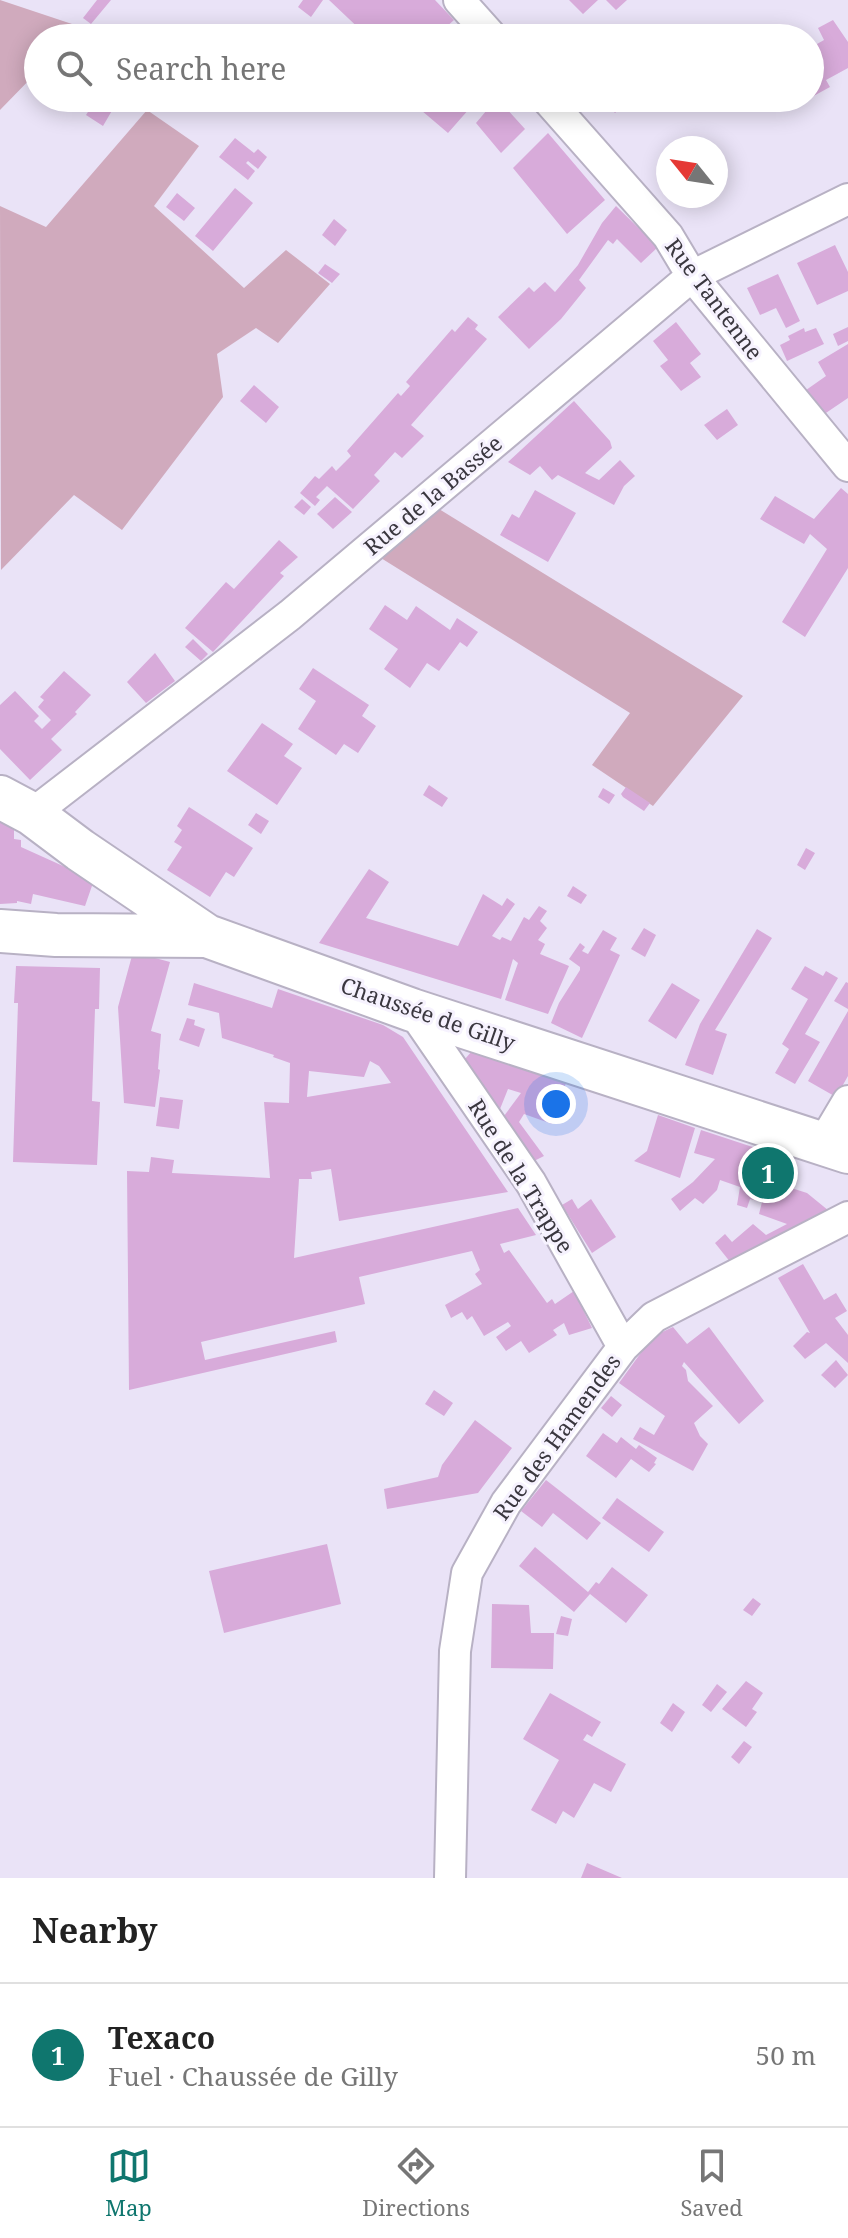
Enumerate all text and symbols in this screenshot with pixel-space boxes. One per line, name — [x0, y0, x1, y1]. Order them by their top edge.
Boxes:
search box — [24, 24, 824, 112]
icon: search — [52, 46, 96, 90]
text: Search here — [116, 48, 286, 89]
north arrow — [656, 136, 728, 208]
street label: Rue Tantenne — [659, 231, 770, 365]
street label: Rue de la Bassée — [357, 427, 508, 561]
street label: Chaussée de Gilly — [337, 969, 520, 1057]
your location — [536, 1084, 576, 1124]
street label: Rue de la Trappe — [462, 1093, 581, 1258]
pin: 1 — [742, 1143, 794, 1203]
street label: Rue des Hamendes — [486, 1347, 627, 1526]
text: Nearby — [32, 1907, 158, 1953]
text: Texaco — [108, 2017, 215, 2058]
text: 1 — [51, 2037, 65, 2073]
text: 50 m — [756, 2037, 816, 2073]
text: Fuel · Chaussée de Gilly — [108, 2058, 398, 2094]
tab: Map — [105, 2144, 152, 2222]
tab: Directions — [362, 2144, 470, 2222]
tab: Saved — [680, 2144, 743, 2222]

